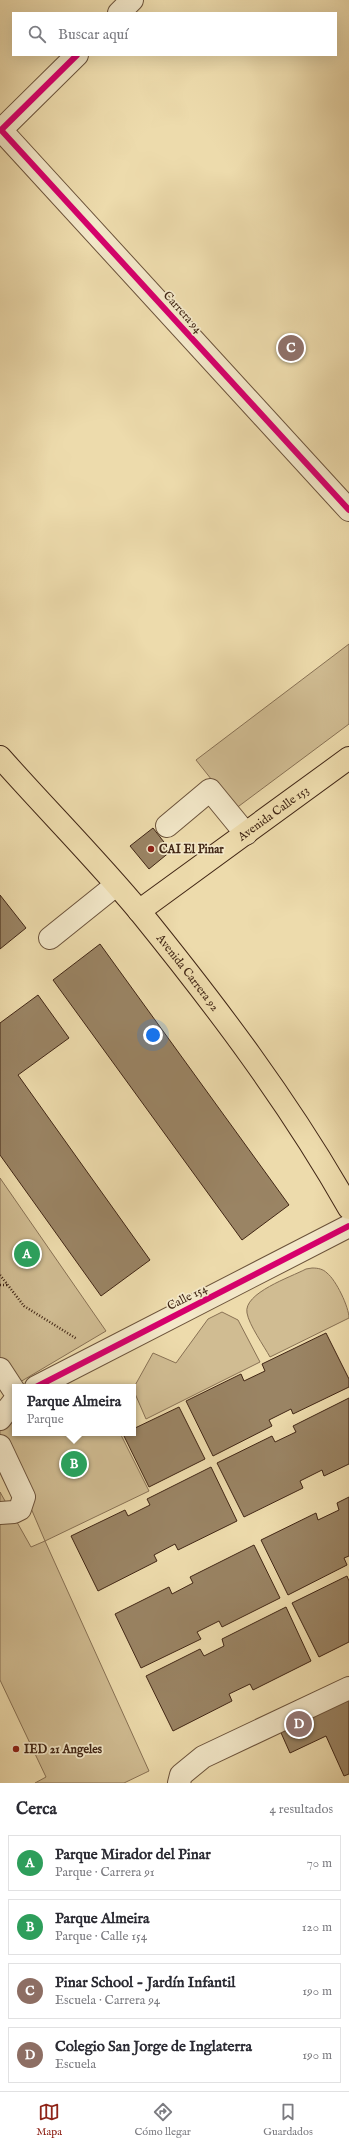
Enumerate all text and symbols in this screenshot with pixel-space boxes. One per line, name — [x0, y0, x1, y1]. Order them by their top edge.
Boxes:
search box — [12, 12, 337, 56]
icon: search — [26, 23, 48, 45]
text: Buscar aquí — [58, 25, 128, 44]
street label: Carrera 94 — [160, 288, 205, 337]
pin: C — [278, 333, 304, 363]
street label: Avenida Calle 153 — [234, 783, 312, 845]
place label: CAI El Pinar — [159, 842, 224, 857]
marker: CAI El Pinar — [146, 844, 156, 854]
street label: Avenida Carrera 92 — [152, 930, 222, 1015]
your location — [143, 1025, 163, 1045]
pin: A — [14, 1239, 40, 1269]
street label: Calle 154 — [165, 1281, 210, 1314]
popup — [12, 1384, 136, 1436]
text: Parque Almeira — [27, 1392, 121, 1411]
text: Parque — [27, 1411, 64, 1428]
pin: B — [61, 1449, 87, 1479]
pin: D — [286, 1709, 312, 1739]
place label: IED 21 Angeles — [24, 1742, 103, 1758]
marker: IED 21 Angeles — [11, 1744, 21, 1754]
text: Cerca — [16, 1799, 57, 1820]
text: 4 resultados — [270, 1801, 333, 1818]
text: Parque Mirador del Pinar — [55, 1845, 211, 1864]
text: A — [26, 1855, 34, 1872]
text: 70 m — [307, 1855, 332, 1872]
text: Parque · Carrera 91 — [55, 1864, 155, 1881]
text: Parque Almeira — [55, 1909, 150, 1928]
text: B — [26, 1919, 34, 1936]
text: 120 m — [302, 1919, 332, 1936]
text: Parque · Calle 154 — [55, 1928, 147, 1945]
text: Pinar School - Jardín Infantil — [55, 1973, 235, 1992]
text: C — [25, 1983, 35, 2000]
text: 190 m — [302, 1983, 332, 2000]
text: Escuela · Carrera 94 — [55, 1992, 160, 2009]
text: Colegio San Jorge de Inglaterra — [55, 2037, 252, 2056]
text: D — [25, 2047, 35, 2064]
text: 190 m — [302, 2047, 332, 2064]
text: Escuela — [55, 2056, 96, 2073]
tab: Mapa — [36, 2101, 62, 2139]
tab: Cómo llegar — [134, 2101, 191, 2139]
tab: Guardados — [263, 2101, 313, 2139]

